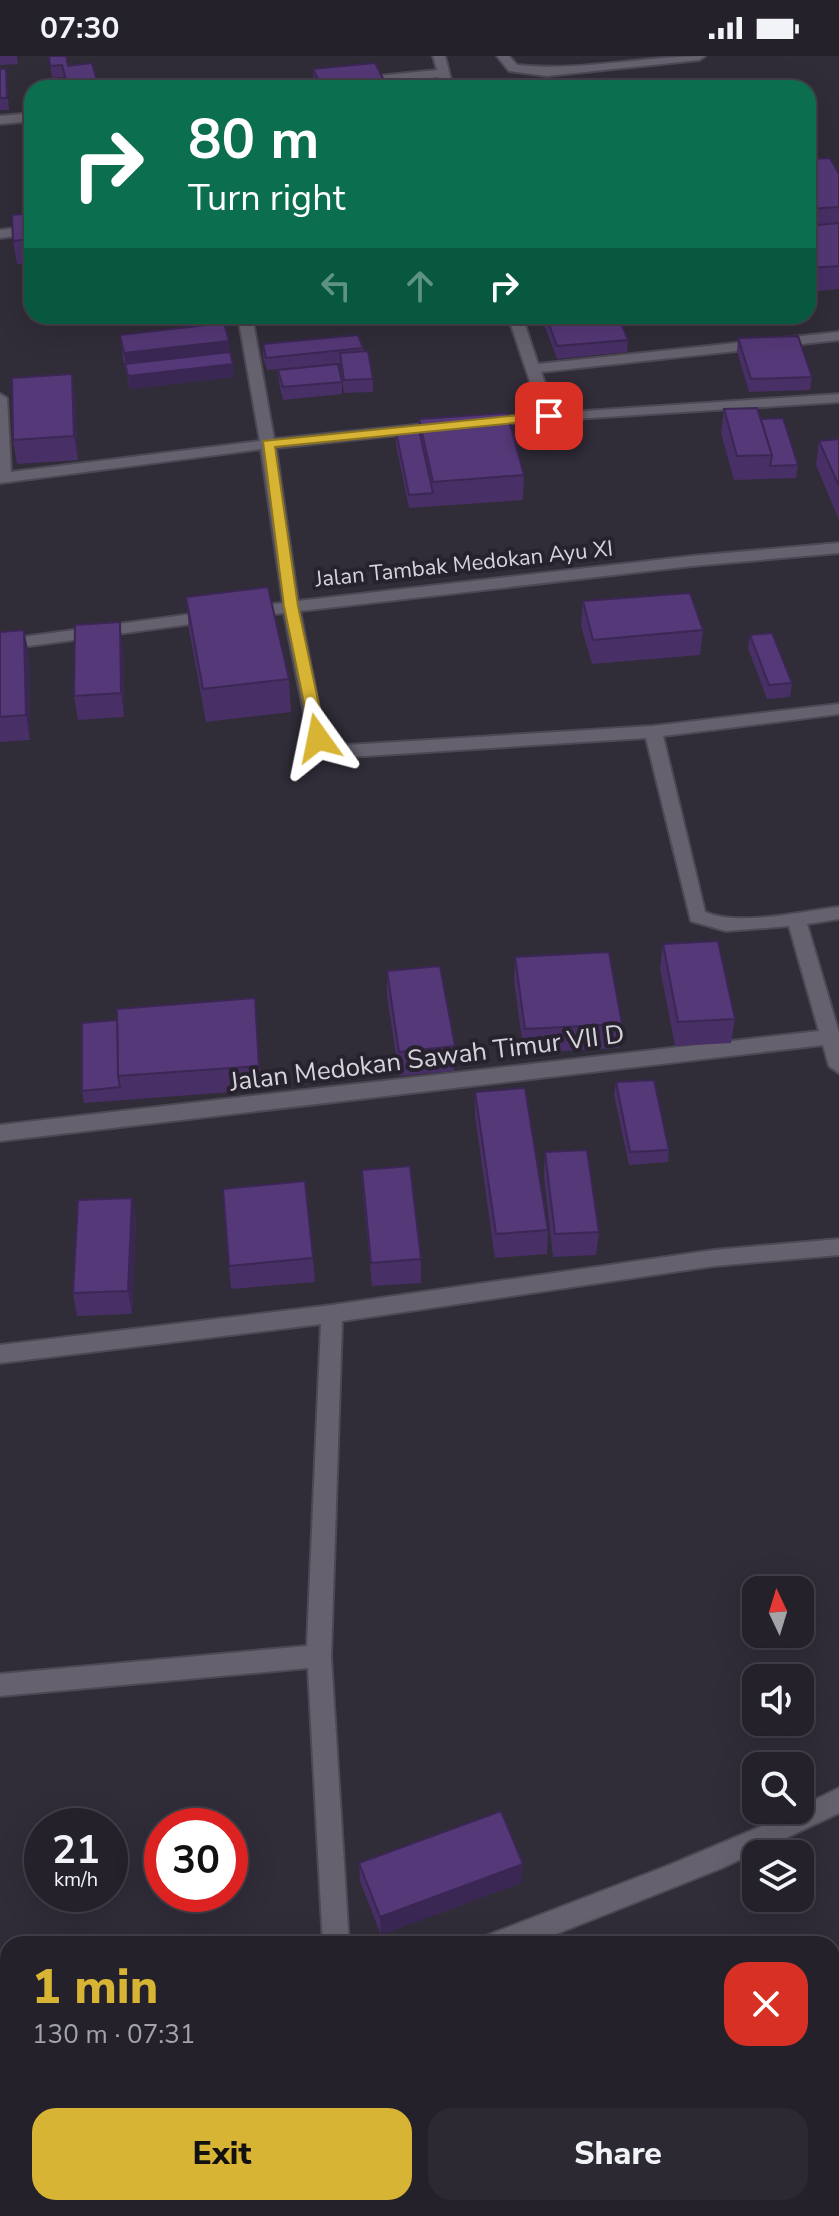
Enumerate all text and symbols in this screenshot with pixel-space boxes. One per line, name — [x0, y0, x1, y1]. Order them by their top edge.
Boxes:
text: 07:30 — [40, 8, 119, 49]
text: 80 m — [188, 101, 319, 178]
icon: right — [56, 112, 160, 216]
text: Turn right — [188, 174, 345, 223]
icon: left — [314, 264, 358, 308]
icon: ahead — [398, 264, 442, 308]
icon: right — [482, 264, 526, 308]
pin — [515, 382, 583, 450]
icon: arrive — [527, 394, 571, 438]
street label: Jalan Tambak Medokan Ayu XI — [313, 533, 614, 595]
position arrow — [276, 696, 360, 780]
street label: Jalan Medokan Sawah Timur VII D — [227, 1016, 626, 1100]
north arrow — [742, 1576, 814, 1648]
map controls — [742, 1576, 814, 1912]
button: sound — [742, 1664, 814, 1736]
button: search — [742, 1752, 814, 1824]
speed limit sign: 30 — [144, 1808, 248, 1912]
text: 21 — [52, 1823, 100, 1877]
button: layers — [742, 1840, 814, 1912]
text: km/h — [54, 1866, 98, 1893]
text: 1 min — [32, 1954, 158, 2020]
button: close — [724, 1962, 808, 2046]
text: 130 m · 07:31 — [32, 2017, 195, 2052]
button: Exit — [32, 2108, 412, 2200]
button: Share — [428, 2108, 808, 2200]

